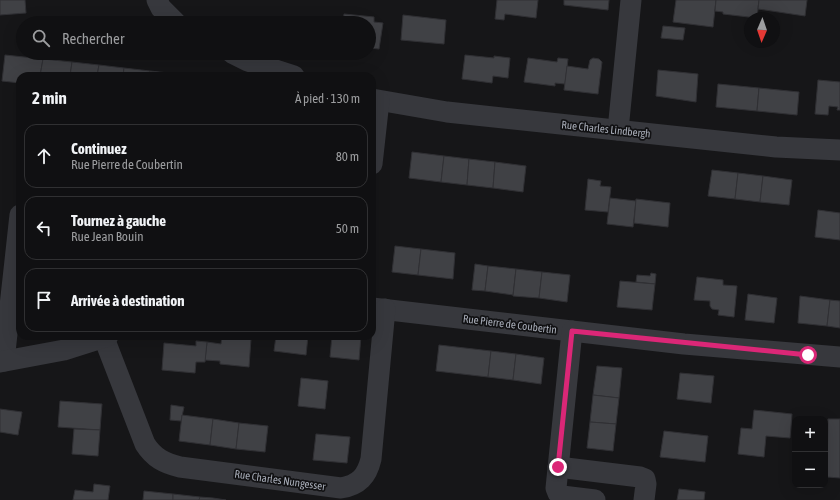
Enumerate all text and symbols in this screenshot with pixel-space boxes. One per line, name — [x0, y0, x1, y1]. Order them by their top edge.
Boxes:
north arrow — [744, 12, 780, 48]
search box — [16, 16, 376, 60]
icon: search — [30, 27, 52, 49]
text: Rechercher — [62, 30, 124, 47]
text: 2 min — [32, 88, 67, 108]
text: À pied · 130 m — [295, 91, 360, 106]
street label: Rue Charles Lindbergh — [561, 118, 651, 140]
text: Continuez — [71, 140, 127, 157]
icon: ahead — [33, 145, 55, 167]
text: 80 m — [336, 149, 359, 164]
text: Rue Pierre de Coubertin — [71, 157, 183, 172]
text: Tournez à gauche — [71, 212, 166, 229]
icon: left — [33, 217, 55, 239]
text: 50 m — [336, 221, 359, 236]
text: Rue Jean Bouin — [71, 229, 144, 244]
icon: arrive — [33, 289, 55, 311]
text: Arrivée à destination — [71, 292, 185, 309]
street label: Rue Pierre de Coubertin — [462, 312, 558, 336]
route start — [799, 346, 817, 364]
map controls — [792, 416, 828, 488]
button: + — [792, 416, 828, 452]
button: − — [792, 452, 828, 488]
route end — [549, 458, 567, 476]
street label: Rue Charles Nungesser — [234, 468, 327, 492]

